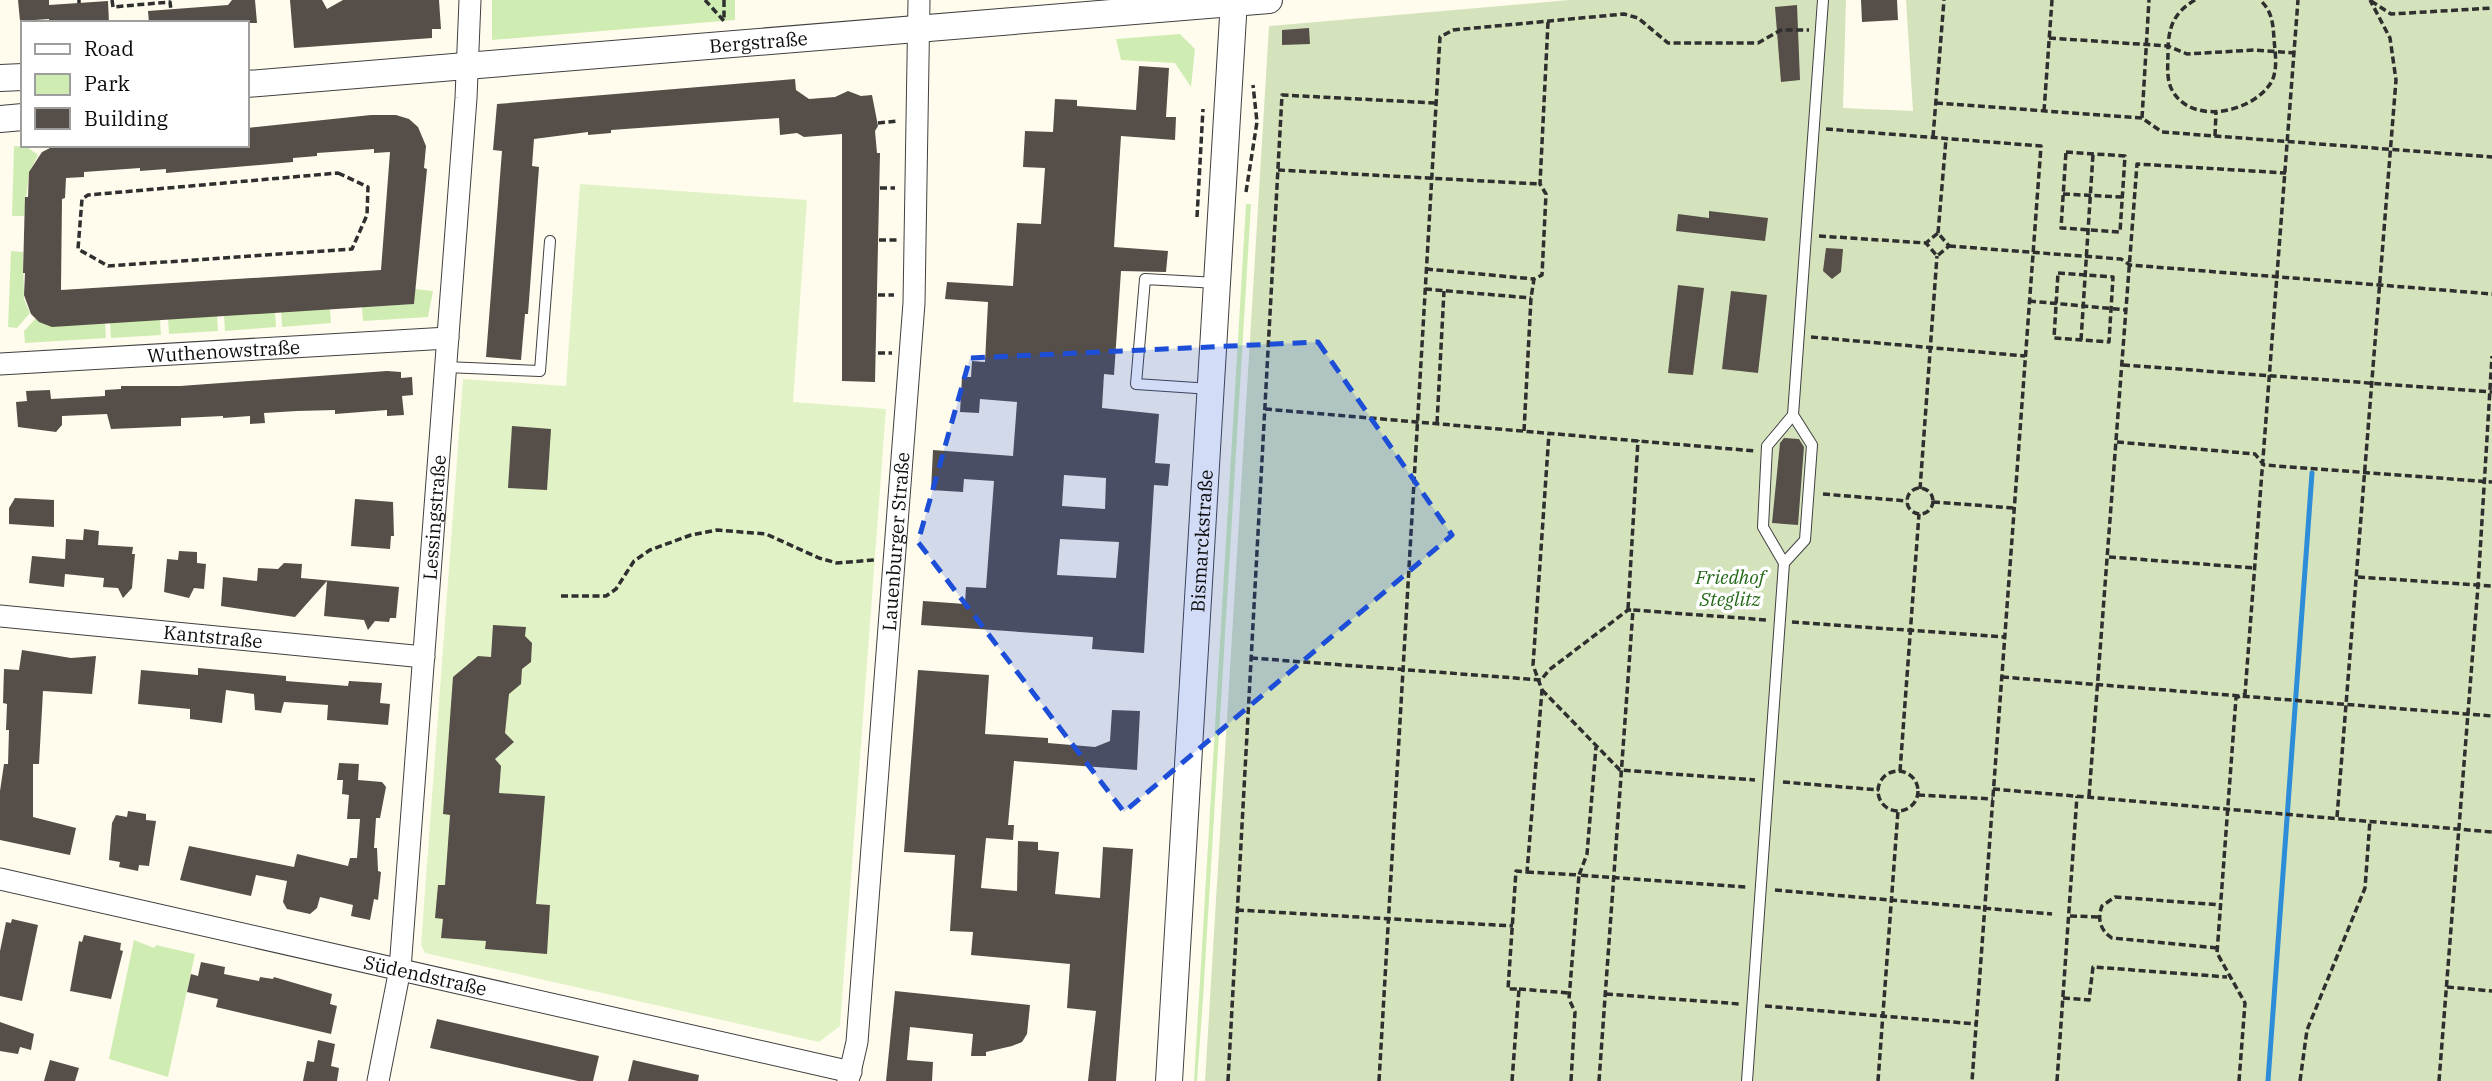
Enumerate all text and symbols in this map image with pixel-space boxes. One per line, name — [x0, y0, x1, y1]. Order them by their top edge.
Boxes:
legend — [21, 21, 248, 147]
street label: Bergstraße — [708, 26, 808, 58]
text: Road — [84, 34, 134, 62]
text: Park — [84, 69, 131, 97]
text: Building — [84, 104, 169, 132]
street label: Wuthenowstraße — [146, 335, 301, 367]
street label: Lauenburger Straße — [877, 451, 914, 632]
street label: Lessingstraße — [418, 454, 451, 581]
street label: Bismarckstraße — [1185, 469, 1218, 613]
park label: Friedhof Steglitz — [1695, 565, 1768, 611]
street label: Kantstraße — [162, 620, 264, 653]
street label: Südendstraße — [361, 950, 489, 1001]

